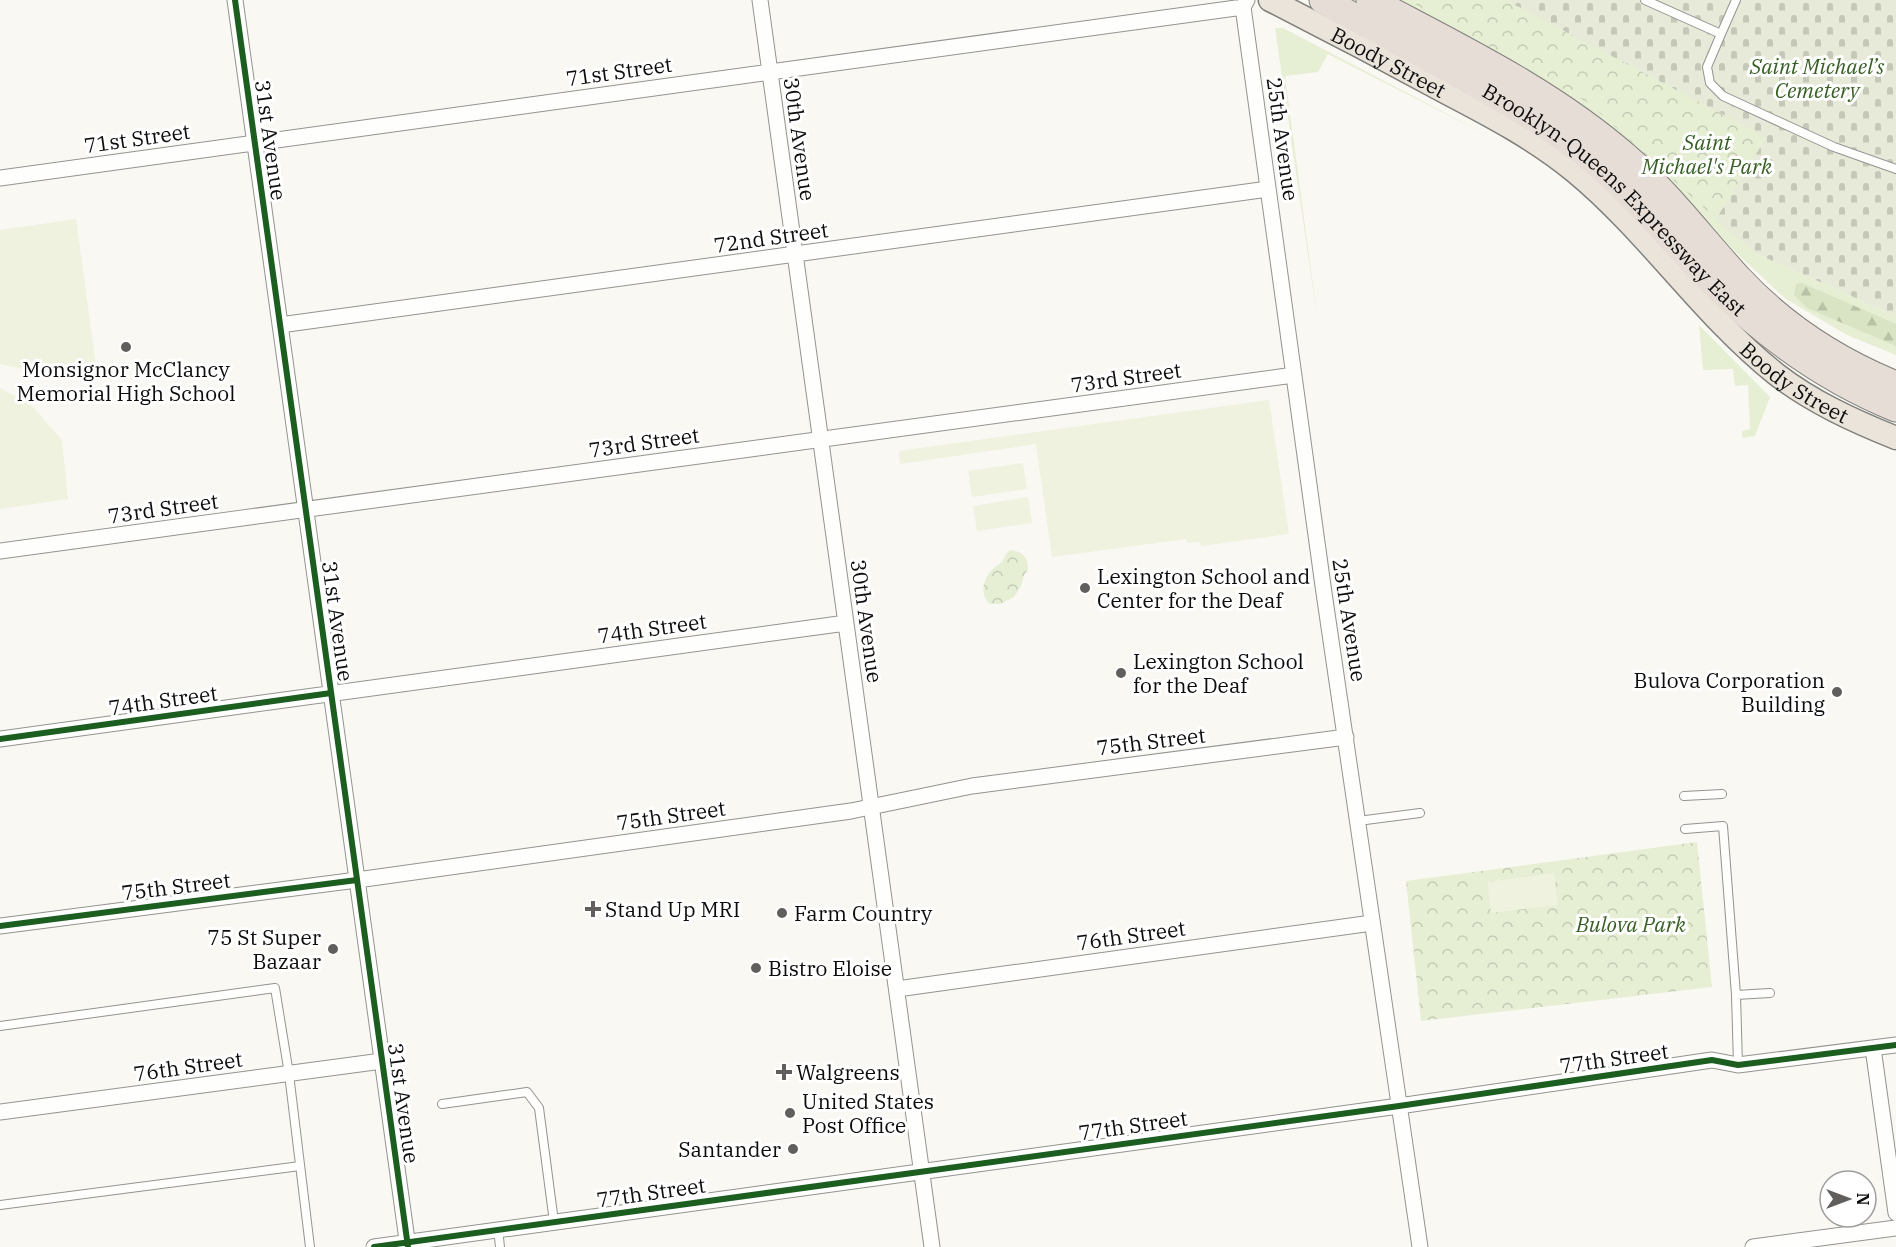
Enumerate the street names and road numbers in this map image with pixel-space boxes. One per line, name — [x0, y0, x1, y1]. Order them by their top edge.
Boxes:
street label: Boody Street — [1327, 20, 1451, 104]
street label: 71st Street — [564, 50, 674, 92]
street label: 30th Avenue — [777, 75, 823, 203]
street label: 25th Avenue — [1260, 75, 1306, 203]
street label: Brooklyn-Queens Expressway East — [1478, 77, 1752, 322]
street label: 31st Avenue — [249, 78, 293, 202]
street label: 71st Street — [82, 117, 192, 159]
street label: 72nd Street — [712, 215, 830, 259]
street label: Boody Street — [1734, 335, 1853, 429]
street label: 73rd Street — [1069, 355, 1183, 399]
street label: 73rd Street — [587, 420, 701, 464]
street label: 73rd Street — [106, 486, 220, 530]
street label: 25th Avenue — [1326, 556, 1374, 684]
street label: 30th Avenue — [844, 557, 890, 685]
street label: 31st Avenue — [316, 559, 360, 683]
street label: 74th Street — [596, 607, 708, 649]
street label: 74th Street — [107, 679, 219, 721]
street label: 75th Street — [1095, 720, 1207, 762]
street label: 75th Street — [615, 794, 727, 836]
street label: 75th Street — [120, 865, 232, 907]
street label: 76th Street — [1075, 914, 1187, 956]
street label: 77th Street — [1558, 1037, 1670, 1079]
street label: 31st Avenue — [382, 1041, 426, 1165]
street label: 76th Street — [132, 1045, 244, 1087]
street label: 77th Street — [1077, 1104, 1189, 1146]
street label: 77th Street — [595, 1171, 707, 1213]

